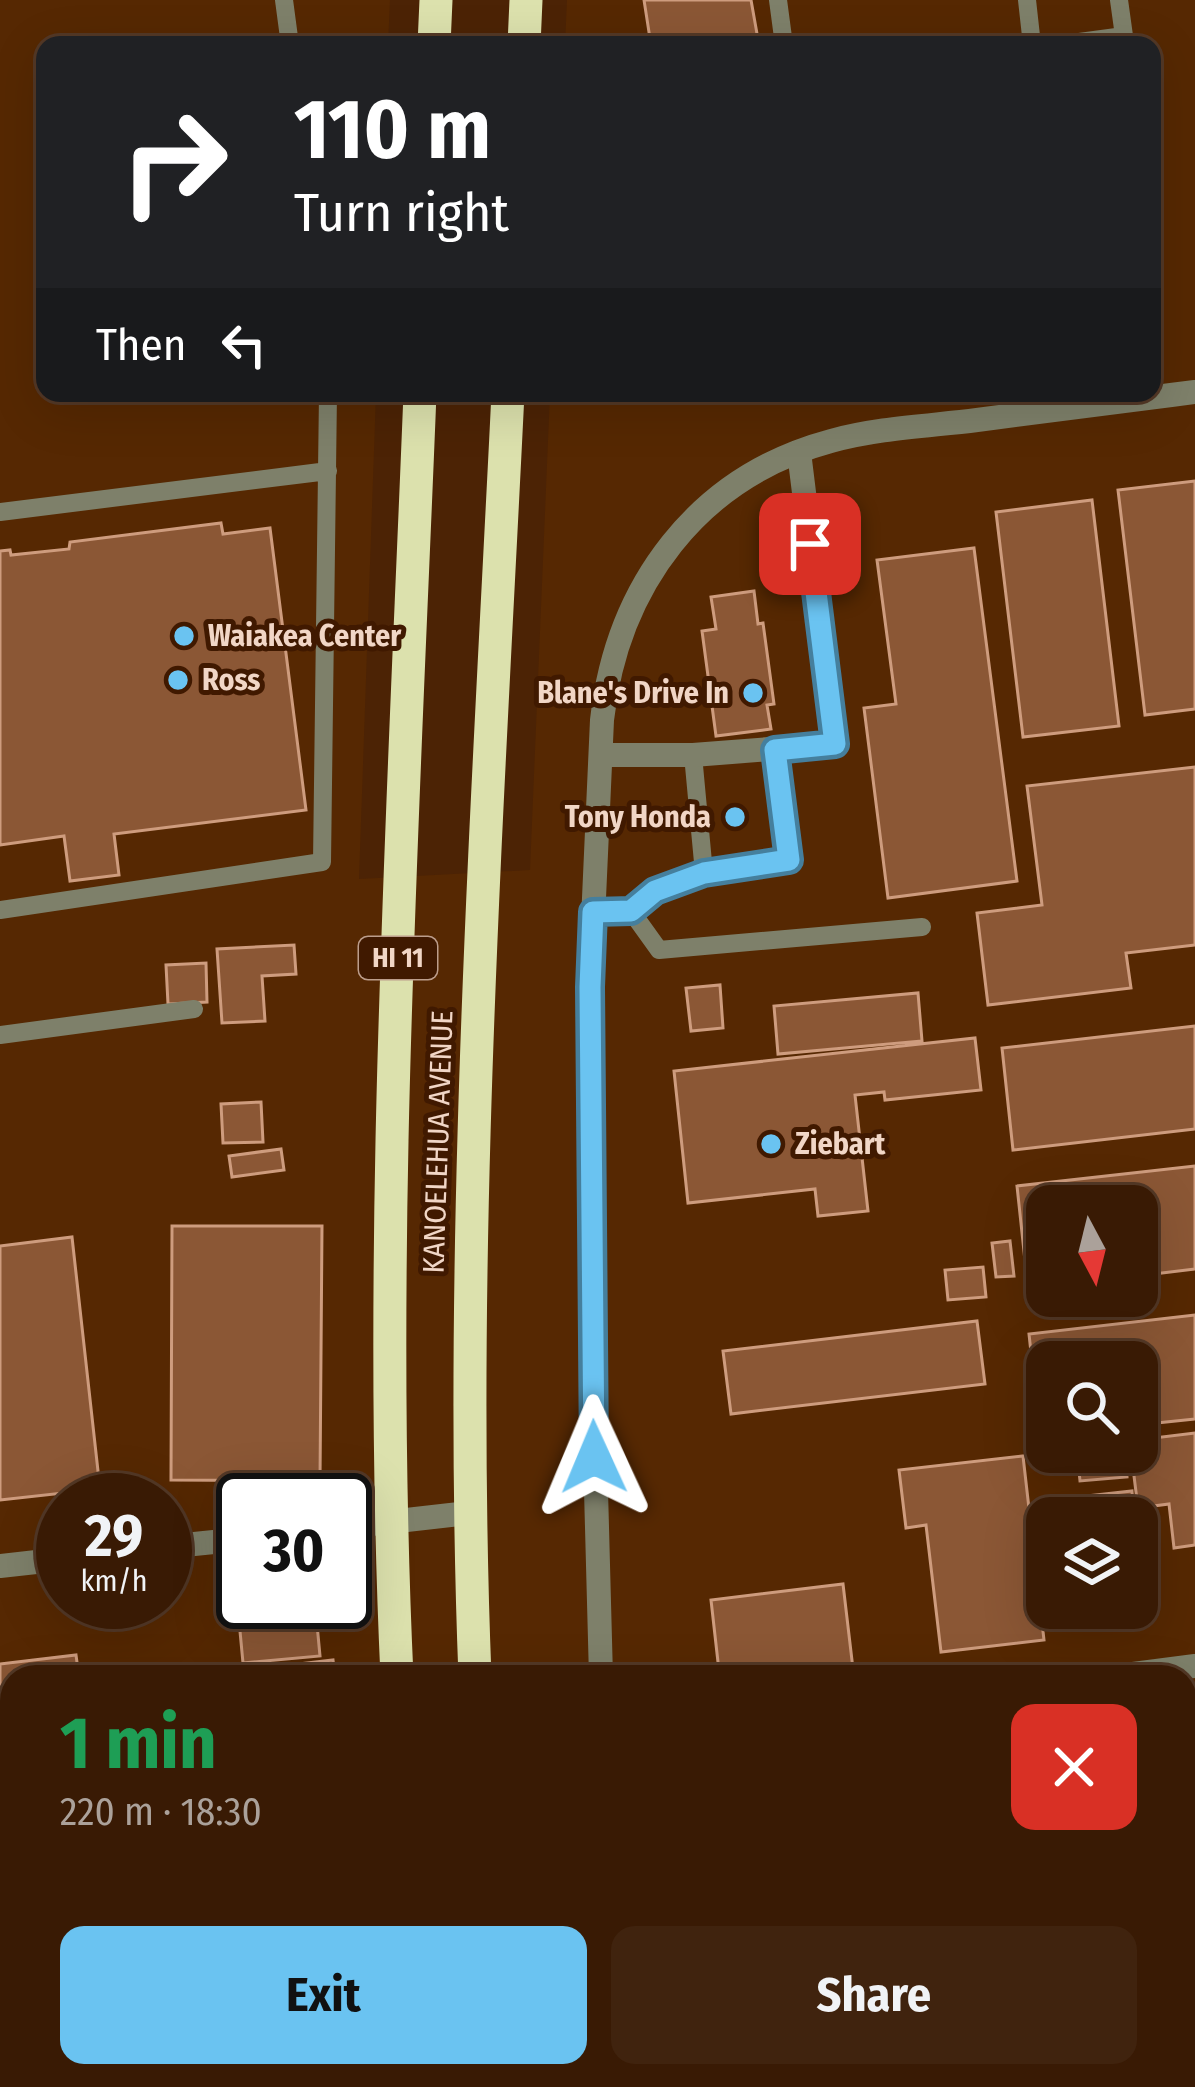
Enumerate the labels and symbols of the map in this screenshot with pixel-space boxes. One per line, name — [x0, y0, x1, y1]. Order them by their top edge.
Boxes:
pin — [759, 493, 861, 595]
place label: Waiakea Center — [208, 618, 402, 654]
marker: Waiakea Center — [171, 623, 197, 649]
place label: Ross — [202, 662, 261, 698]
marker: Ross — [165, 667, 191, 693]
place label: Blane's Drive In — [537, 675, 729, 711]
marker: Blane's Drive In — [740, 680, 766, 706]
place label: Tony Honda — [565, 799, 711, 835]
marker: Tony Honda — [722, 804, 748, 830]
road number: HI 11 — [359, 937, 437, 979]
street label: KANOELEHUA AVENUE — [415, 1010, 461, 1274]
place label: Ziebart — [795, 1126, 886, 1162]
marker: Ziebart — [758, 1131, 784, 1157]
north arrow — [1026, 1185, 1158, 1317]
position arrow — [531, 1394, 657, 1520]
speed limit sign: 30 — [216, 1473, 372, 1629]

